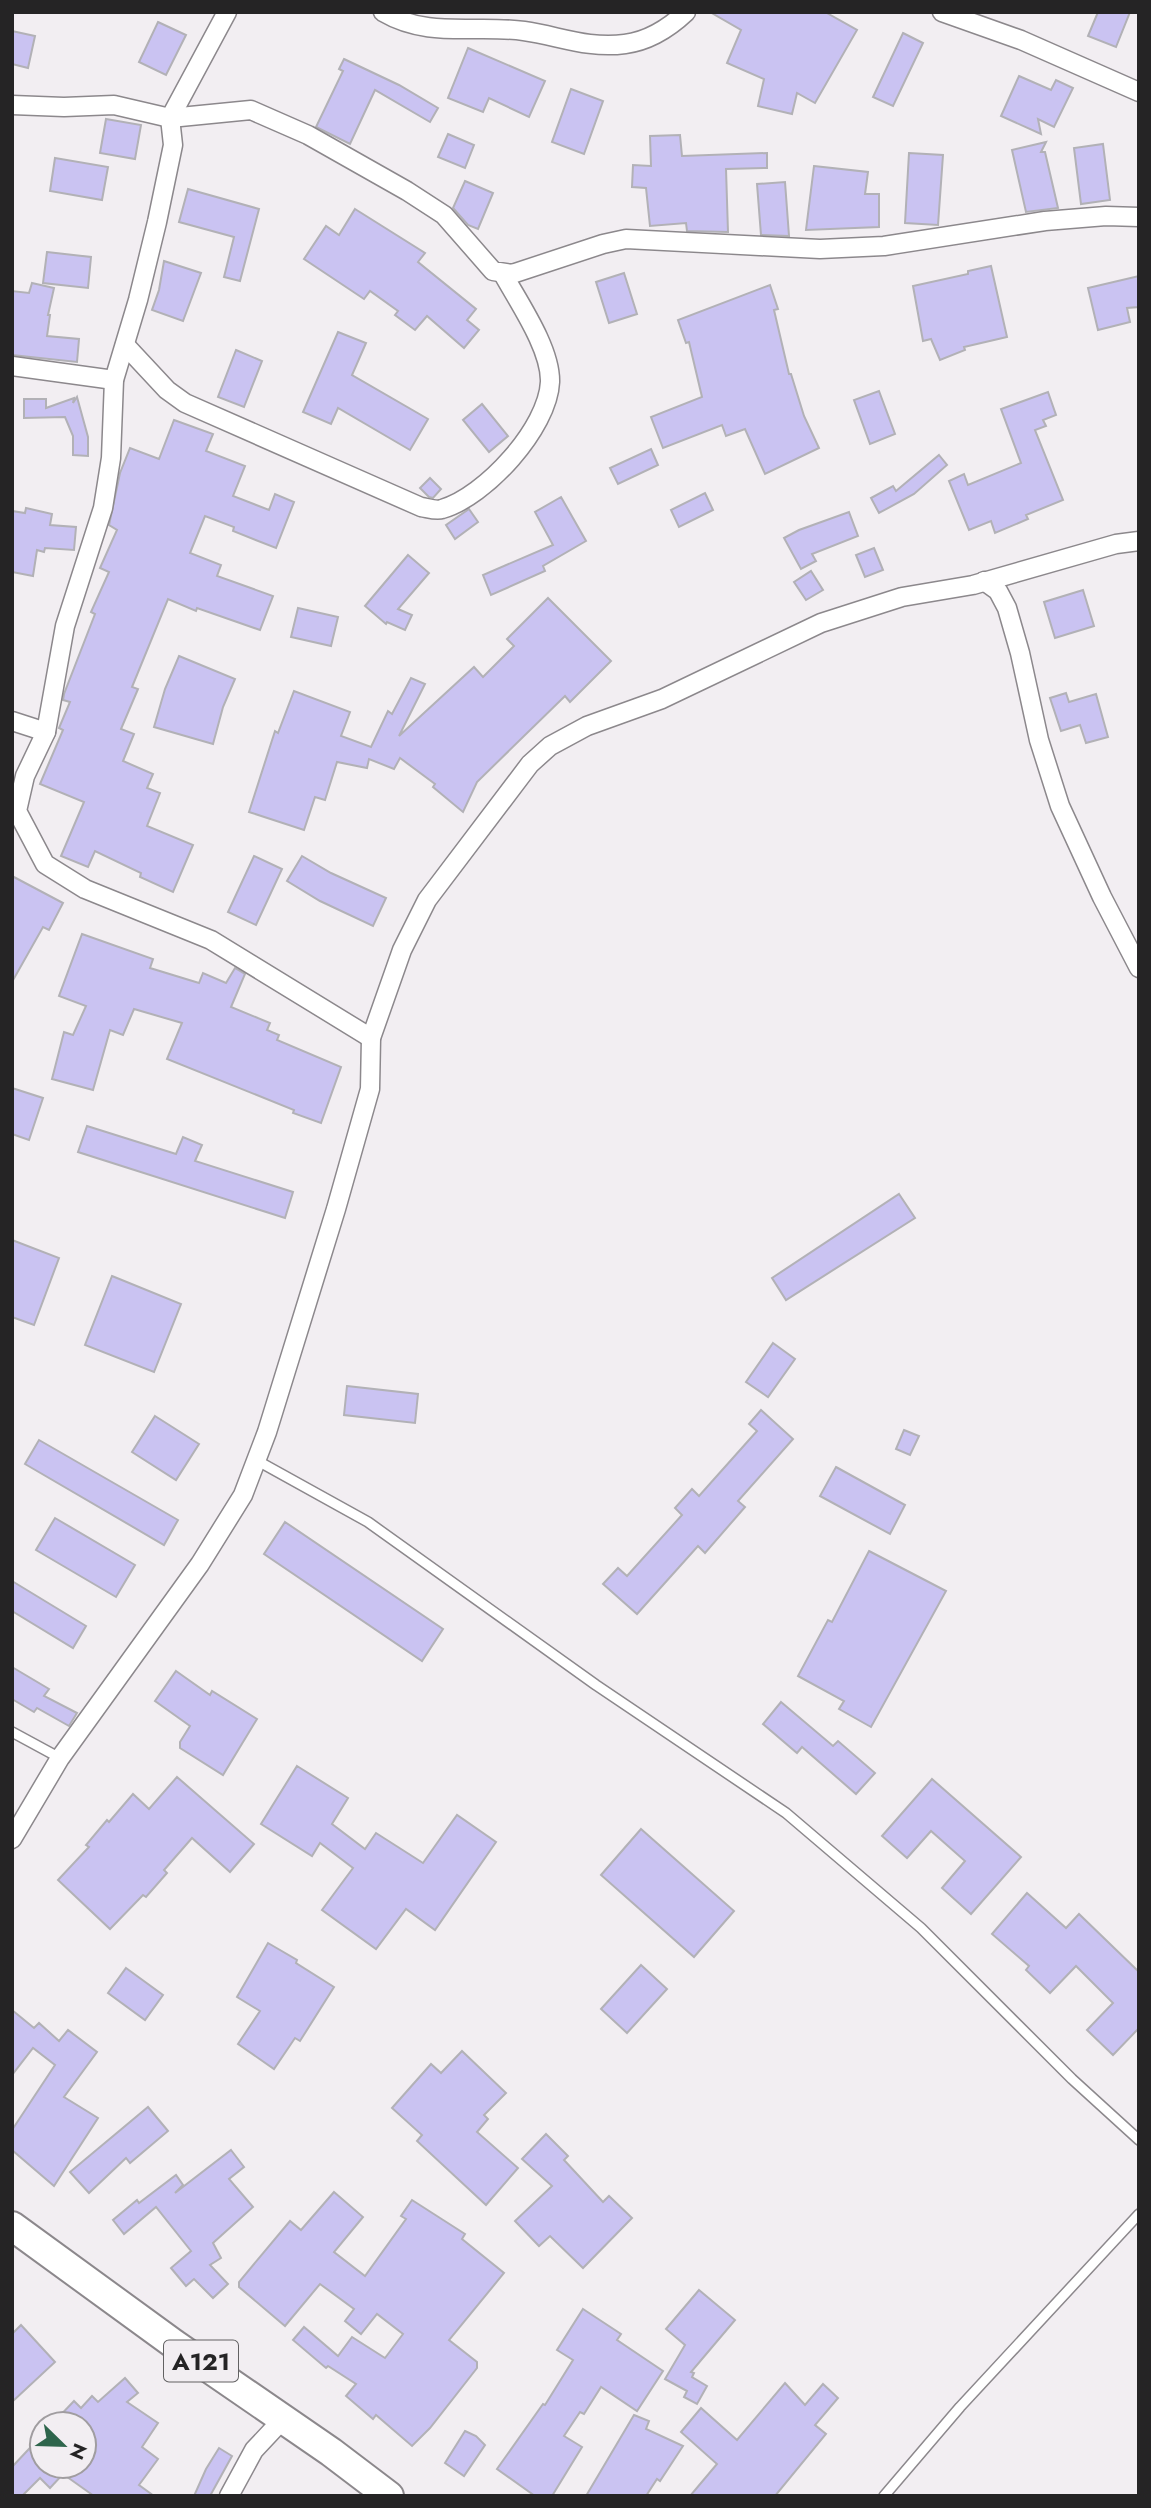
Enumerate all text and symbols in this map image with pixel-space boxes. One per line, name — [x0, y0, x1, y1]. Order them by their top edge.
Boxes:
road number: A121 — [164, 2340, 238, 2382]
north arrow — [28, 2410, 98, 2480]
text: N — [63, 2439, 94, 2464]

